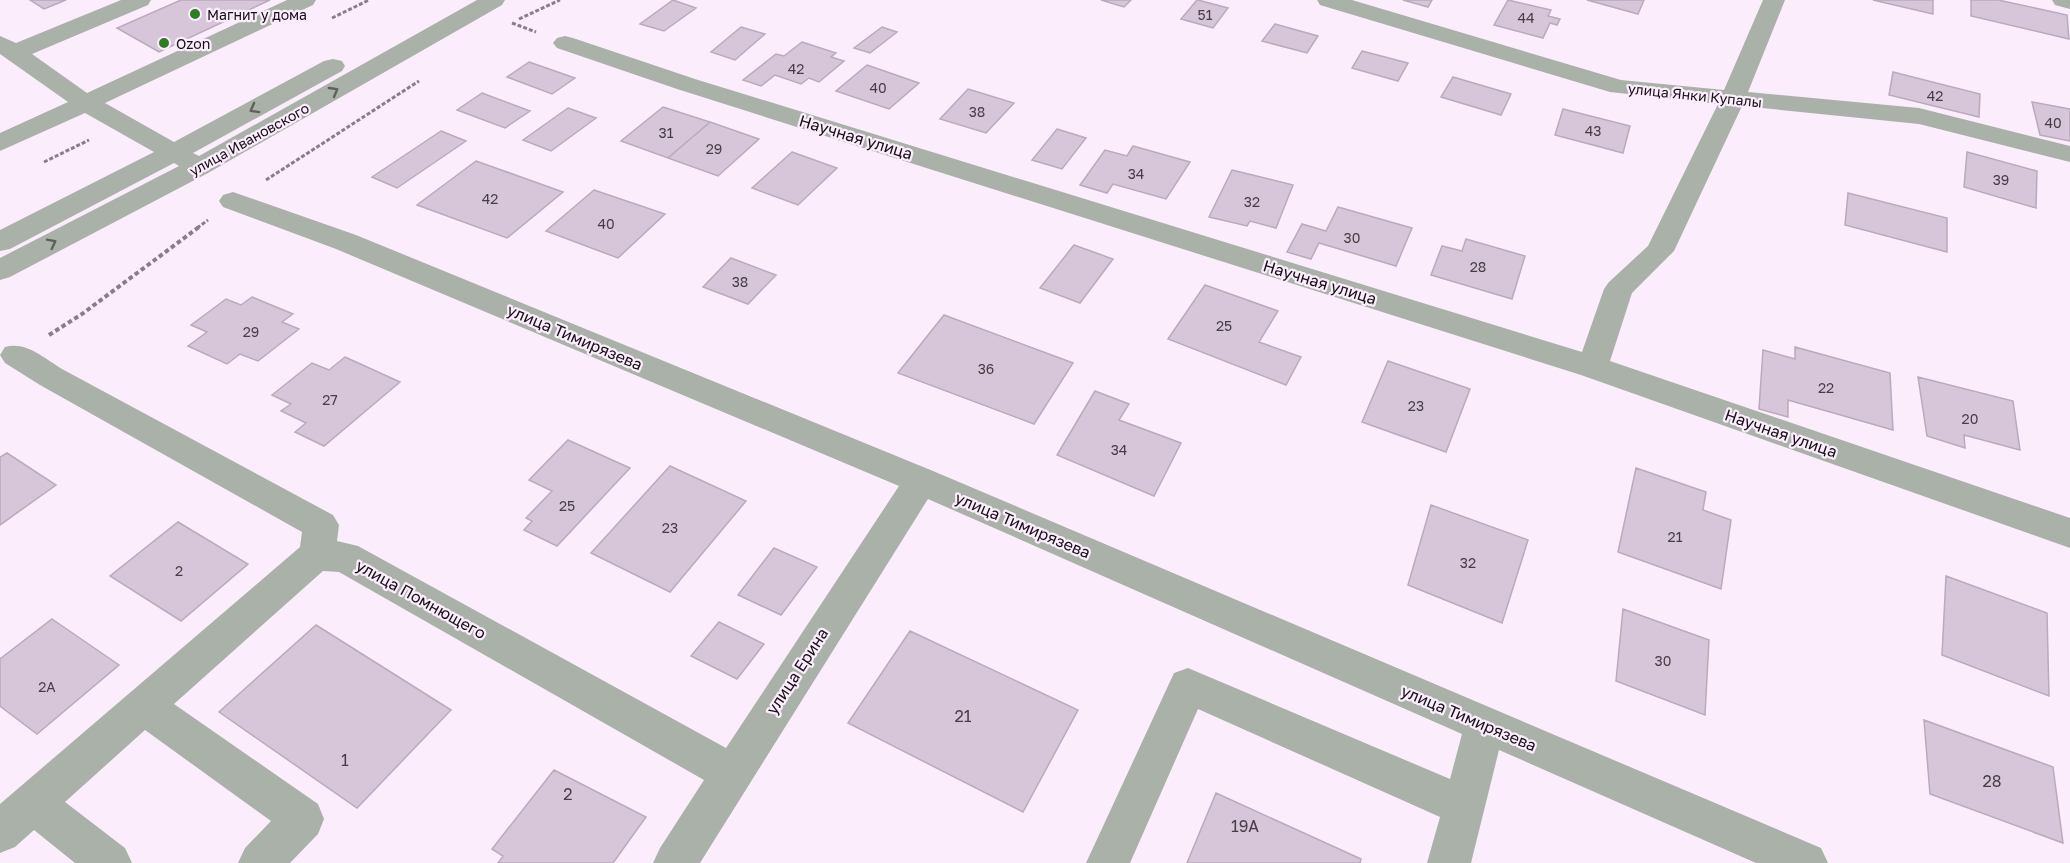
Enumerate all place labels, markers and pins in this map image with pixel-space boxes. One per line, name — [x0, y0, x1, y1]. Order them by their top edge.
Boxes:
place label: Магнит у дома — [207, 6, 307, 23]
marker: Магнит у дома — [188, 7, 202, 21]
place label: Ozon — [176, 35, 210, 52]
marker: Ozon — [157, 36, 171, 50]

